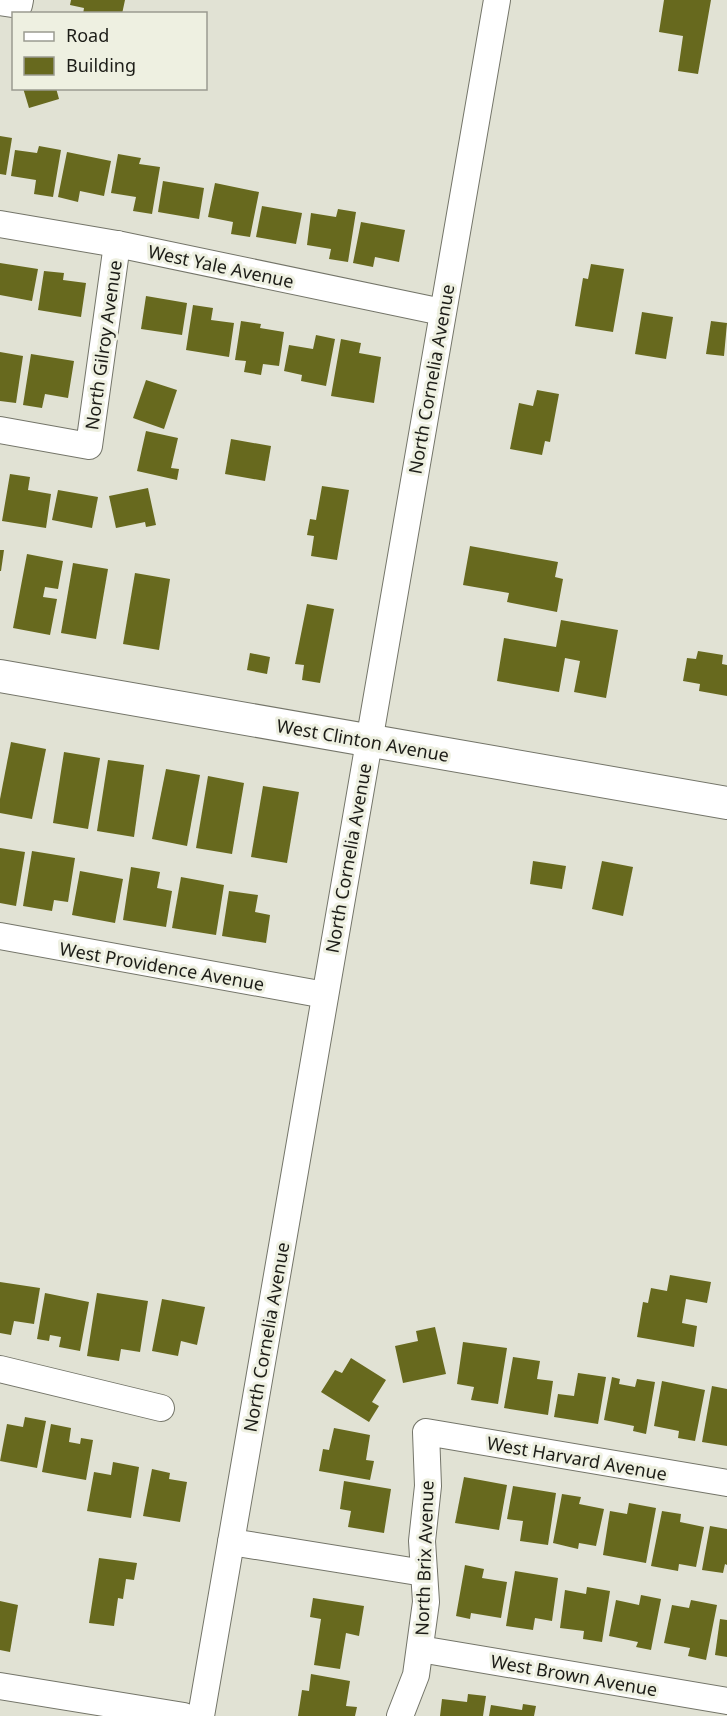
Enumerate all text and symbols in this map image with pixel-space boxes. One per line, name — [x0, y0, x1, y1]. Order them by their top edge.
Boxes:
legend — [12, 12, 207, 90]
text: Road — [66, 23, 109, 47]
text: Building — [66, 53, 136, 77]
street label: West Yale Avenue — [146, 239, 296, 293]
street label: North Gilroy Avenue — [79, 258, 127, 432]
street label: North Cornelia Avenue — [402, 282, 460, 476]
street label: West Clinton Avenue — [275, 713, 451, 767]
street label: North Cornelia Avenue — [319, 761, 377, 955]
street label: West Providence Avenue — [58, 936, 266, 996]
street label: North Cornelia Avenue — [237, 1240, 295, 1434]
street label: West Harvard Avenue — [485, 1430, 669, 1486]
street label: North Brix Avenue — [409, 1480, 439, 1636]
street label: West Brown Avenue — [489, 1649, 659, 1701]

